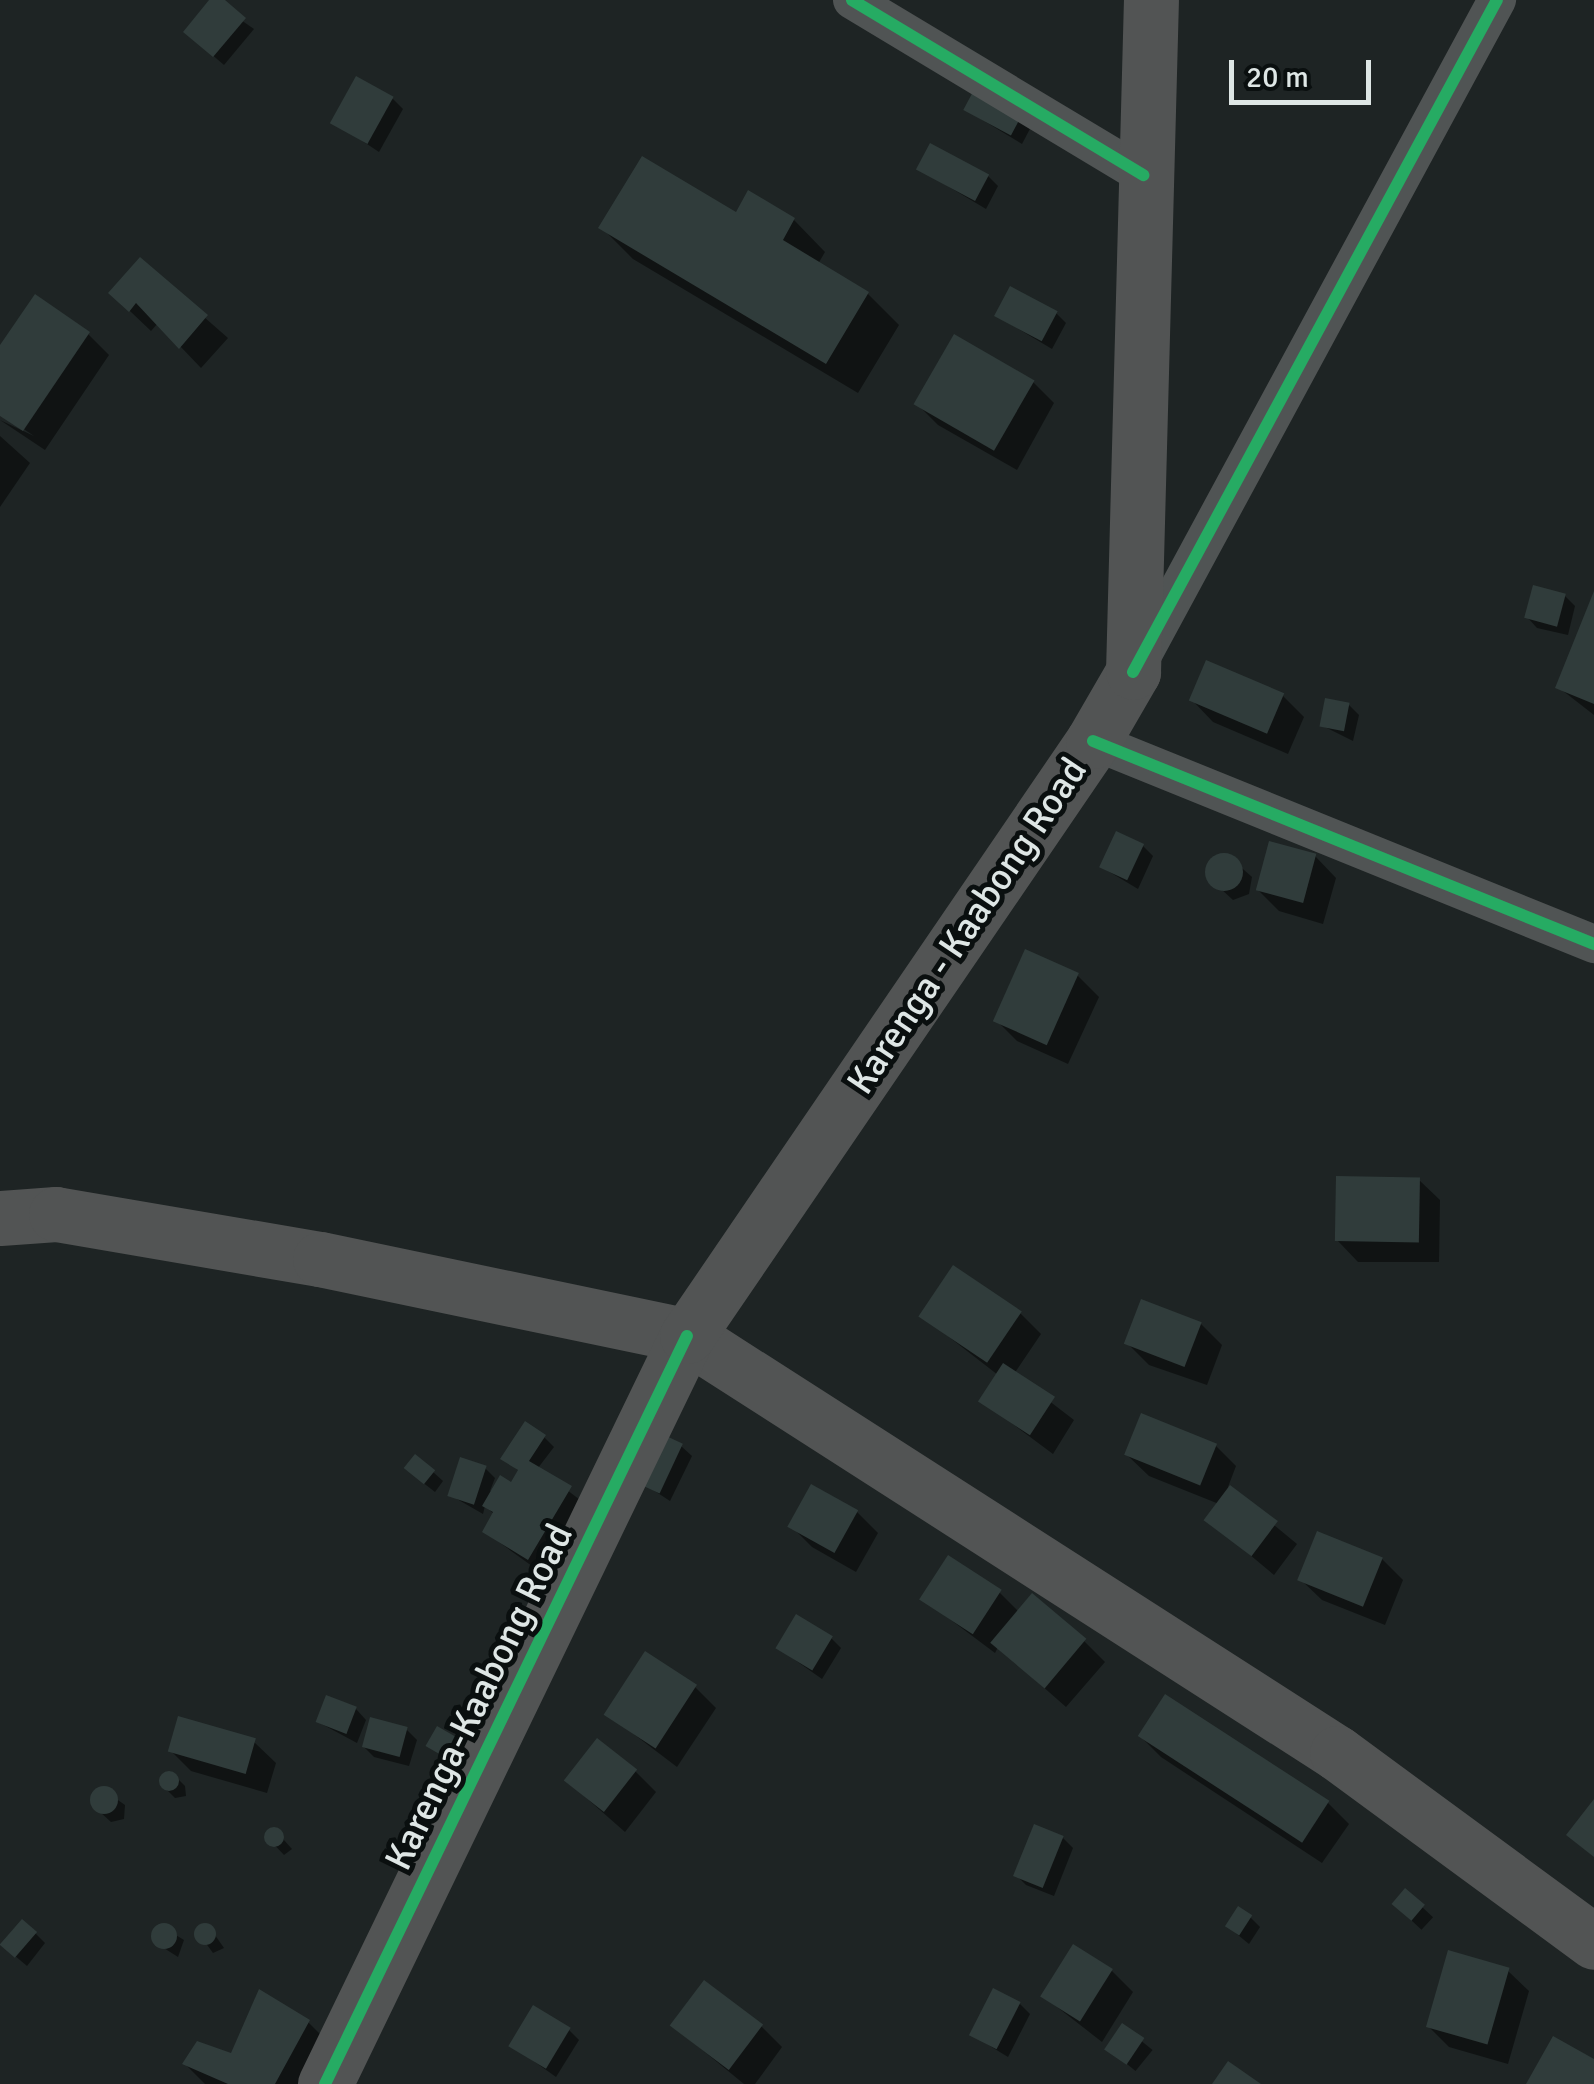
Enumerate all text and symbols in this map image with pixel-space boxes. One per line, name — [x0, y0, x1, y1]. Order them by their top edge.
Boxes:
scale bar — [1234, 40, 1376, 102]
text: 20 m — [1246, 59, 1309, 96]
street label: Karenga - Kaabong Road — [837, 749, 1097, 1103]
street label: Karenga-Kaabong Road — [375, 1517, 583, 1877]

